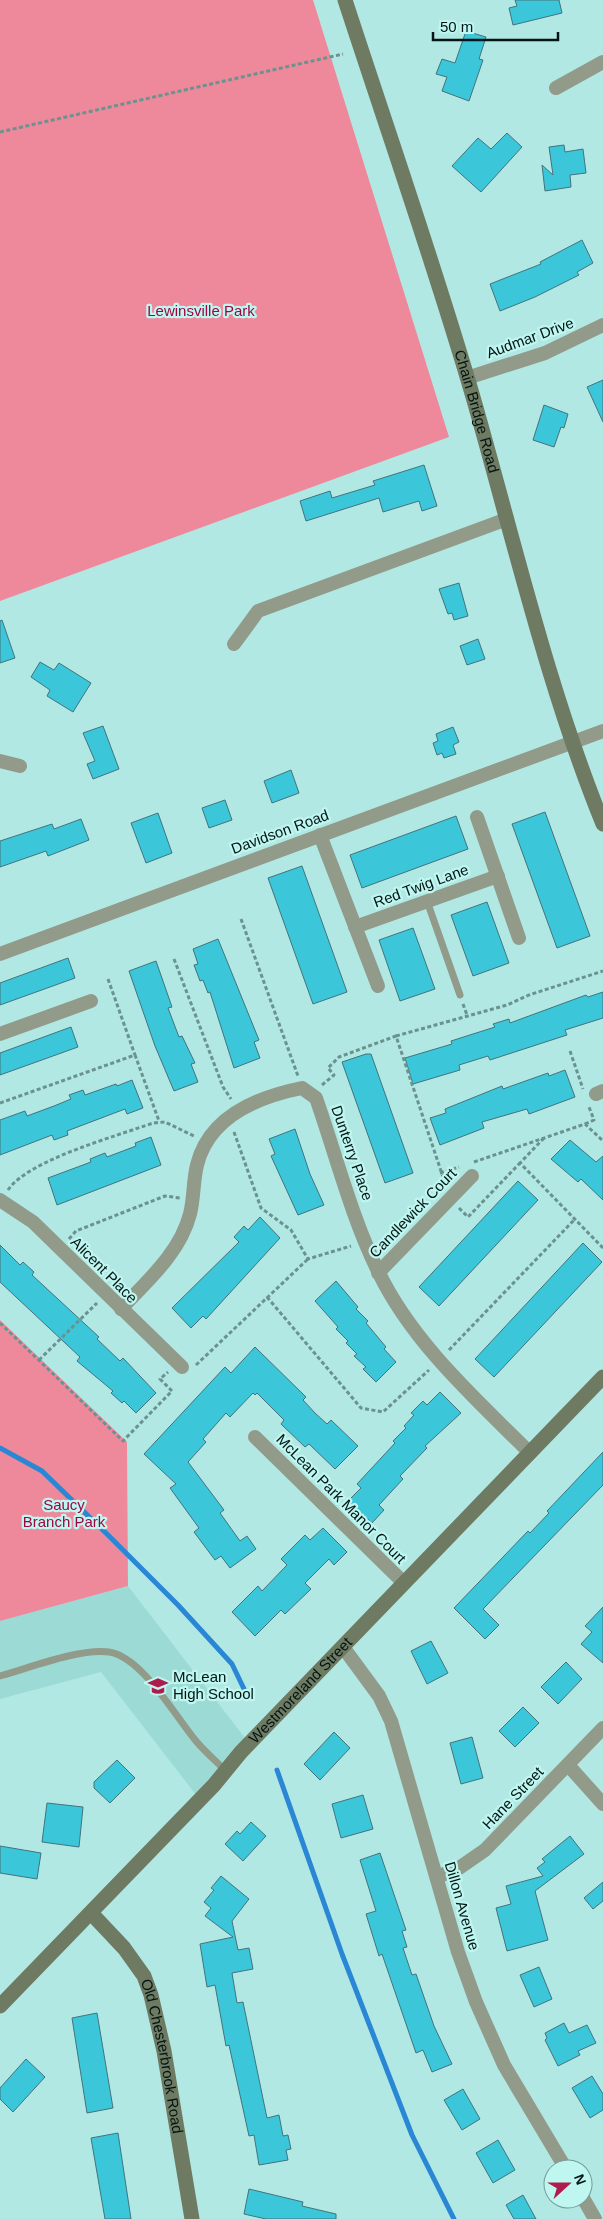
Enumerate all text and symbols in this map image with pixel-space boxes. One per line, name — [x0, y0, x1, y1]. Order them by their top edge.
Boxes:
scale bar — [433, 10, 558, 42]
text: 50 m — [440, 18, 473, 35]
park label: Lewinsville Park — [147, 302, 255, 319]
street label: Audmar Drive — [484, 314, 576, 361]
street label: Chain Bridge Road — [451, 348, 503, 474]
street label: Davidson Road — [229, 806, 331, 857]
street label: Red Twig Lane — [371, 860, 471, 911]
street label: Dunterry Place — [328, 1103, 377, 1203]
street label: Candlewick Court — [366, 1164, 460, 1261]
street label: Alicent Place — [68, 1233, 141, 1306]
street label: McLean Park Manor Court — [273, 1430, 410, 1567]
park label: Saucy Branch Park — [23, 1496, 106, 1530]
street label: Westmoreland Street — [245, 1633, 356, 1746]
place label: McLean High School — [173, 1668, 254, 1702]
school or university icon: McLean High School — [147, 1675, 169, 1697]
street label: Hane Street — [479, 1762, 547, 1832]
street label: Dillon Avenue — [442, 1860, 483, 1952]
street label: Old Chesterbrook Road — [138, 1976, 187, 2135]
north arrow — [543, 2159, 593, 2209]
text: N — [571, 2172, 589, 2187]

